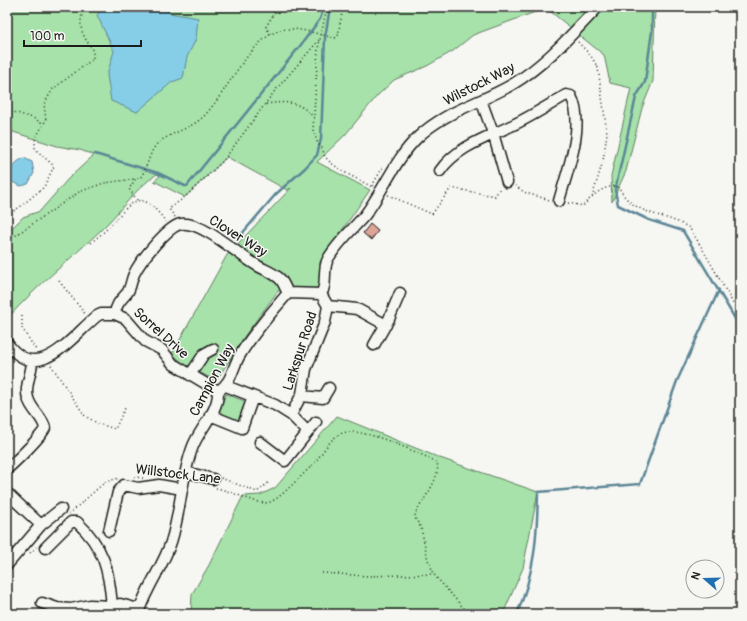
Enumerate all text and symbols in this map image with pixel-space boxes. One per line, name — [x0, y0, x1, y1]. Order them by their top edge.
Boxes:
scale bar — [24, 22, 141, 48]
text: 100 m — [30, 29, 65, 44]
street label: Wilstock Way — [441, 59, 517, 109]
street label: Clover Way — [206, 212, 270, 260]
street label: Sorrel Drive — [130, 304, 192, 362]
street label: Larkspur Road — [279, 309, 321, 393]
street label: Campion Way — [186, 341, 238, 419]
street label: Willstock Lane — [135, 460, 221, 488]
north arrow — [685, 559, 725, 599]
text: N — [689, 570, 704, 581]

